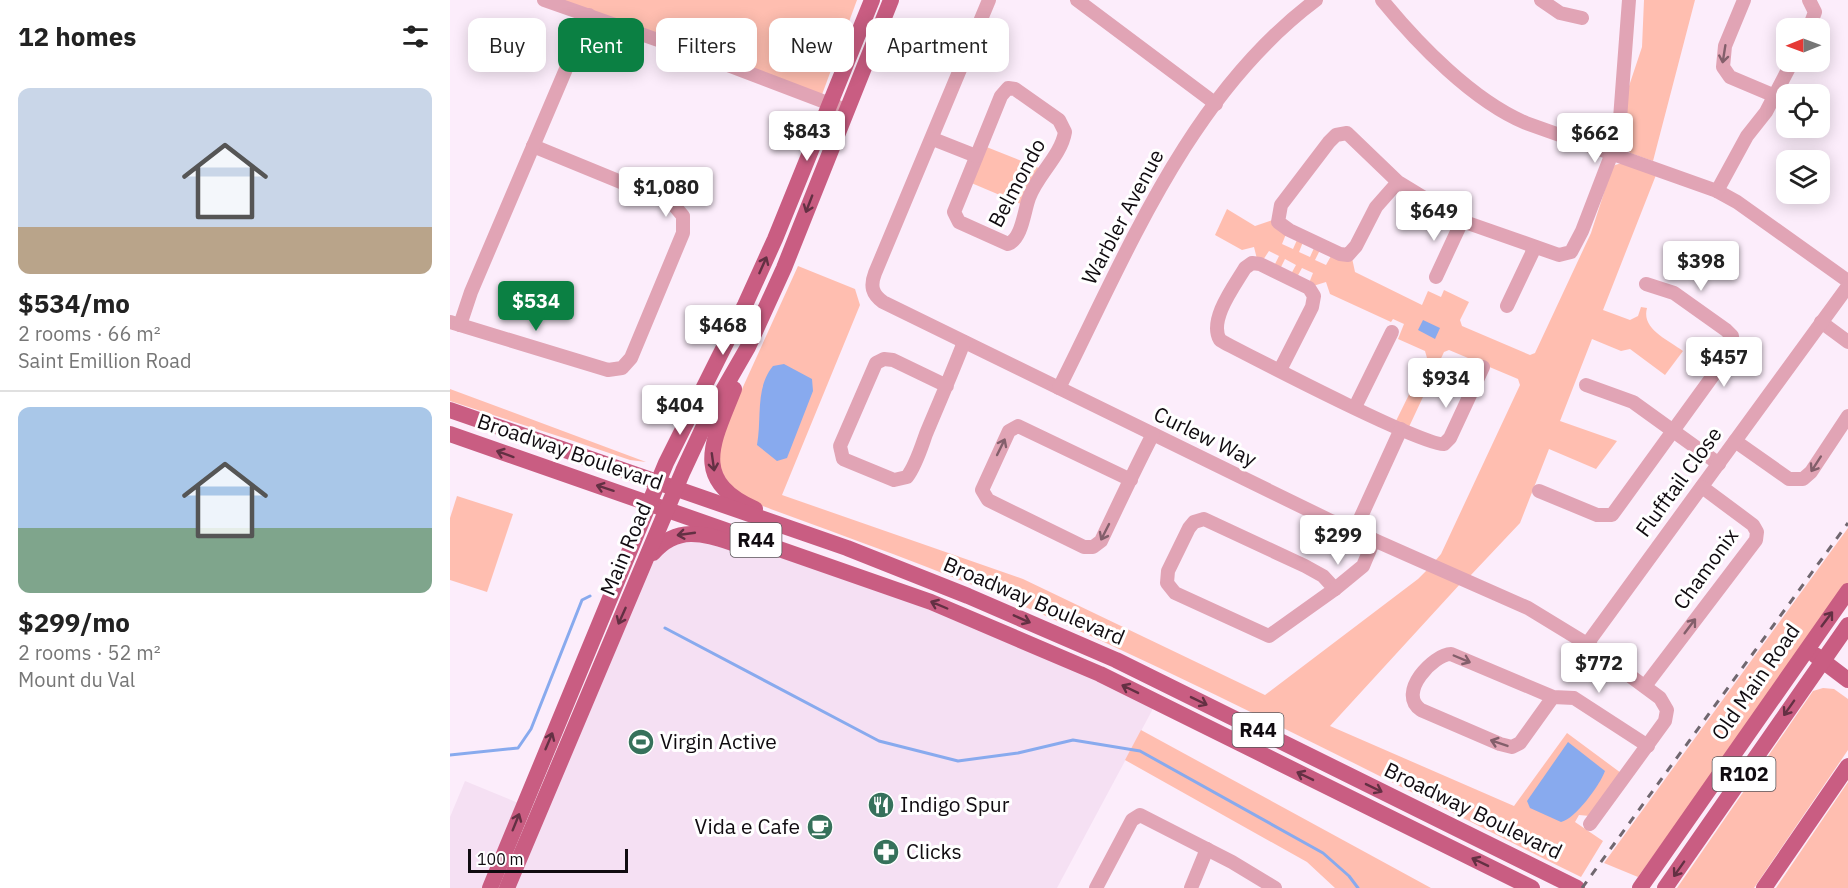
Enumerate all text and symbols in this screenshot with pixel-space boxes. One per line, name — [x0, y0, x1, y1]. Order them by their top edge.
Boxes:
chip: Buy — [468, 18, 546, 72]
chip: Rent — [558, 18, 644, 72]
chip: Filters — [656, 18, 757, 72]
chip: New — [769, 18, 854, 72]
chip: Apartment — [866, 18, 1009, 72]
north arrow — [1776, 18, 1830, 72]
map controls — [1776, 18, 1830, 204]
text: 12 homes — [18, 19, 136, 53]
icon: filters — [399, 20, 432, 53]
one-way arrow — [1718, 44, 1729, 64]
button: locate — [1776, 84, 1830, 138]
pin: $843 — [771, 111, 843, 162]
pin: $662 — [1559, 113, 1631, 164]
text: $843 — [783, 117, 831, 144]
text: $662 — [1571, 119, 1619, 146]
icon: home — [171, 127, 279, 235]
street label: Belmondo — [981, 133, 1051, 232]
street label: Warbler Avenue — [1075, 144, 1170, 289]
button: layers — [1776, 150, 1830, 204]
pin: $1,080 — [617, 167, 715, 218]
text: $1,080 — [633, 173, 699, 200]
pin: $649 — [1398, 191, 1470, 242]
one-way arrow — [803, 194, 814, 212]
text: $649 — [1410, 197, 1458, 224]
pin: $398 — [1665, 241, 1737, 292]
text: $398 — [1677, 247, 1725, 274]
one-way arrow — [758, 256, 769, 275]
pin: $534 — [500, 281, 572, 332]
text: $534/mo — [18, 286, 130, 320]
text: $534 — [512, 287, 560, 314]
pin: $468 — [687, 305, 759, 356]
text: $468 — [699, 311, 747, 338]
text: 2 rooms · 66 m² — [18, 320, 161, 347]
pin: $457 — [1688, 337, 1760, 388]
text: $457 — [1700, 343, 1748, 370]
text: Saint Emillion Road — [18, 347, 192, 374]
pin: $934 — [1410, 358, 1482, 409]
text: $934 — [1422, 364, 1470, 391]
pin: $404 — [644, 385, 716, 436]
text: $404 — [656, 391, 704, 418]
street label: Curlew Way — [1149, 399, 1262, 473]
street label: Broadway Boulevard — [474, 406, 667, 496]
street label: Flufftail Close — [1629, 421, 1728, 542]
one-way arrow — [996, 439, 1008, 457]
icon: home — [171, 446, 279, 554]
one-way arrow — [496, 447, 515, 458]
one-way arrow — [707, 451, 718, 471]
one-way arrow — [1810, 456, 1822, 472]
one-way arrow — [596, 482, 615, 493]
street label: Main Road — [593, 498, 657, 600]
pin: $299 — [1302, 515, 1374, 566]
text: $299 — [1314, 521, 1362, 548]
street label: Chamonix — [1666, 522, 1744, 615]
road number: R44 — [730, 523, 782, 557]
one-way arrow — [1099, 523, 1110, 541]
one-way arrow — [677, 529, 697, 540]
street label: Broadway Boulevard — [939, 549, 1129, 651]
one-way arrow — [930, 599, 948, 610]
text: $299/mo — [18, 605, 130, 639]
one-way arrow — [615, 607, 627, 625]
one-way arrow — [1821, 612, 1833, 628]
one-way arrow — [1013, 615, 1031, 626]
one-way arrow — [1684, 618, 1697, 634]
street label: Old Main Road — [1705, 618, 1806, 745]
text: 2 rooms · 52 m² — [18, 639, 161, 666]
pin: $772 — [1563, 643, 1635, 694]
text: $772 — [1575, 649, 1623, 676]
one-way arrow — [1453, 654, 1471, 665]
text: Mount du Val — [18, 666, 135, 693]
one-way arrow — [1122, 683, 1139, 695]
one-way arrow — [1190, 696, 1208, 708]
one-way arrow — [1783, 700, 1795, 716]
road number: R44 — [1232, 713, 1284, 747]
sports icon: Virgin Active — [626, 727, 656, 757]
place label: Virgin Active — [660, 727, 777, 755]
one-way arrow — [544, 732, 555, 751]
one-way arrow — [1490, 737, 1509, 748]
street label: Broadway Boulevard — [1380, 755, 1567, 865]
road number: R102 — [1712, 757, 1776, 791]
one-way arrow — [1296, 769, 1314, 781]
one-way arrow — [1364, 782, 1382, 794]
restaurant icon: Indigo Spur — [866, 790, 896, 820]
place label: Indigo Spur — [900, 790, 1010, 818]
place label: Vida e Cafe — [695, 812, 800, 840]
cafe icon: Vida e Cafe — [805, 812, 835, 842]
one-way arrow — [511, 813, 522, 832]
pharmacy icon: Clicks — [871, 837, 901, 867]
place label: Clicks — [906, 837, 962, 865]
scale bar — [468, 846, 628, 874]
text: 100 m — [477, 849, 524, 869]
one-way arrow — [1471, 856, 1489, 867]
one-way arrow — [1672, 860, 1685, 877]

